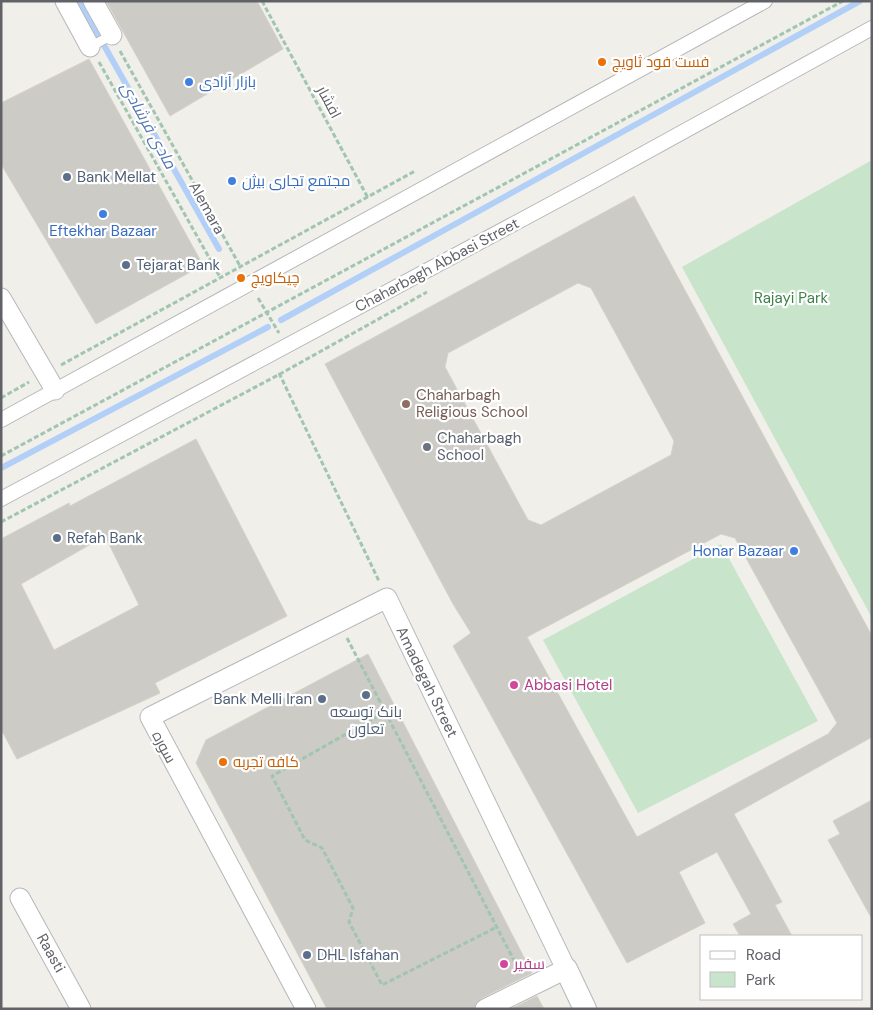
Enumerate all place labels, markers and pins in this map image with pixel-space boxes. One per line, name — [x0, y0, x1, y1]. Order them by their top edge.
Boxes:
place label: فست فود ثاویچ — [612, 52, 709, 73]
marker: فست فود ثاویچ — [596, 56, 608, 68]
place label: بازار آزادی — [199, 72, 256, 92]
marker: بازار آزادی — [183, 76, 195, 88]
place label: Bank Mellat — [77, 167, 156, 187]
marker: Bank Mellat — [61, 171, 73, 183]
place label: مجتمع تجاری بیژن — [242, 171, 350, 192]
marker: مجتمع تجاری بیژن — [226, 175, 238, 187]
marker: Eftekhar Bazaar — [97, 208, 109, 220]
place label: Eftekhar Bazaar — [49, 221, 157, 241]
place label: Tejarat Bank — [136, 255, 221, 275]
marker: Tejarat Bank — [120, 259, 132, 271]
place label: چیکاویچ — [251, 268, 300, 289]
marker: چیکاویچ — [235, 272, 247, 284]
place label: Chaharbagh Religious School — [416, 385, 528, 422]
marker: Chaharbagh Religious School — [400, 398, 412, 410]
place label: Chaharbagh School — [437, 428, 521, 465]
marker: Chaharbagh School — [421, 441, 433, 453]
place label: Refah Bank — [67, 528, 143, 548]
marker: Refah Bank — [51, 532, 63, 544]
place label: Honar Bazaar — [693, 541, 784, 561]
marker: Honar Bazaar — [788, 545, 800, 557]
place label: Abbasi Hotel — [524, 675, 612, 695]
marker: Abbasi Hotel — [508, 679, 520, 691]
place label: Bank Melli Iran — [213, 689, 312, 709]
marker: بانک توسعه تعاون — [360, 689, 372, 701]
marker: Bank Melli Iran — [316, 693, 328, 705]
place label: بانک توسعه تعاون — [330, 702, 402, 739]
place label: کافه تجربه — [233, 752, 299, 772]
marker: کافه تجربه — [217, 756, 229, 768]
place label: DHL Isfahan — [317, 945, 399, 965]
marker: DHL Isfahan — [301, 949, 313, 961]
place label: سفیر — [513, 954, 545, 974]
marker: سفیر — [498, 958, 510, 970]

